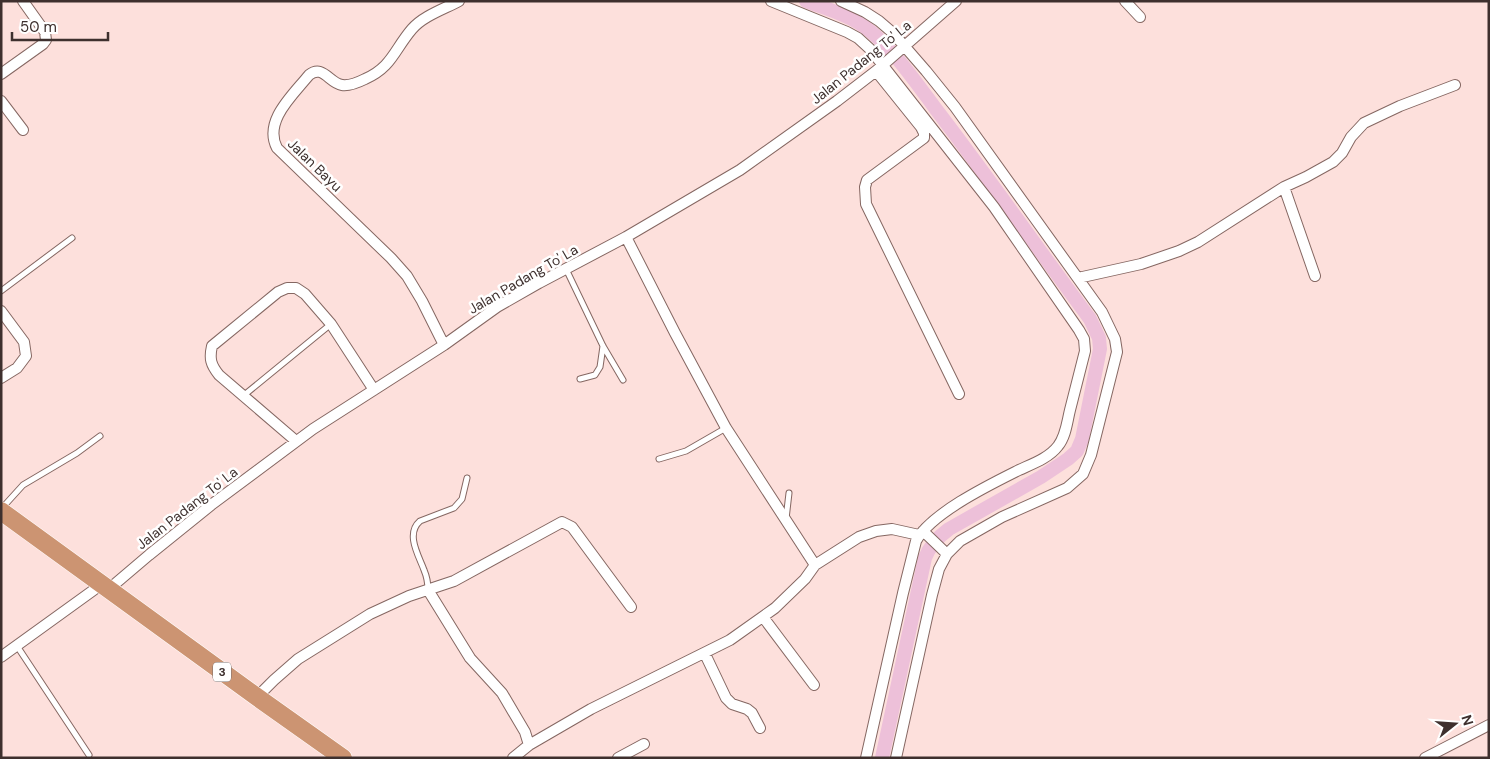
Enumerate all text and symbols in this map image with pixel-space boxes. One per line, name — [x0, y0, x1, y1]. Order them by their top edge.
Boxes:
scale bar — [12, 10, 109, 42]
street label: Jalan Padang To' La — [807, 16, 915, 108]
text: 50 m — [20, 17, 57, 37]
street label: Jalan Bayu — [284, 135, 346, 195]
street label: Jalan Padang To' La — [465, 240, 581, 318]
street label: Jalan Padang To' La — [133, 463, 241, 553]
road number: 3 — [213, 662, 231, 682]
north arrow — [1430, 699, 1480, 749]
text: N — [1457, 713, 1478, 728]

